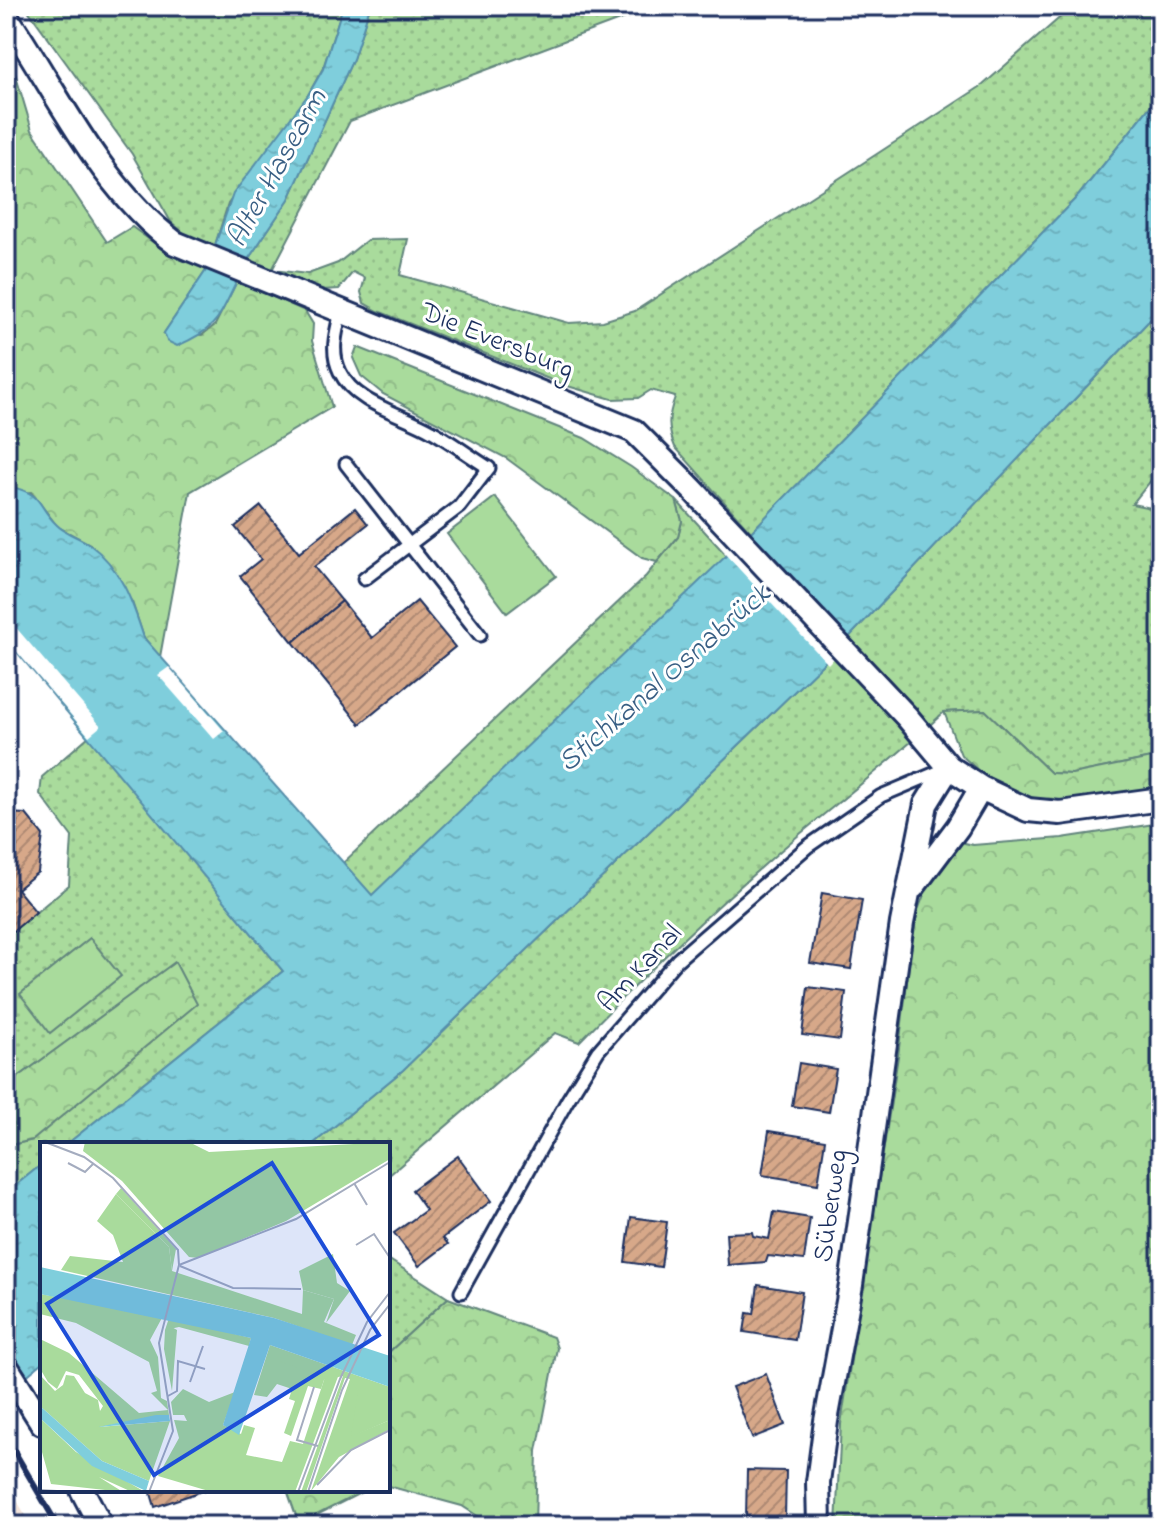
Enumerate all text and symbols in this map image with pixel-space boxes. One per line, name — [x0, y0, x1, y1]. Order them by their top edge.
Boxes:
water label: Alter Hasearm — [216, 81, 340, 256]
street label: Die Eversburg — [414, 292, 579, 391]
water label: Stichkanal Osnabrück — [549, 573, 783, 784]
street label: Am Kanal — [589, 915, 693, 1023]
inset map — [40, 1142, 390, 1492]
street label: Süberweg — [804, 1147, 860, 1265]

